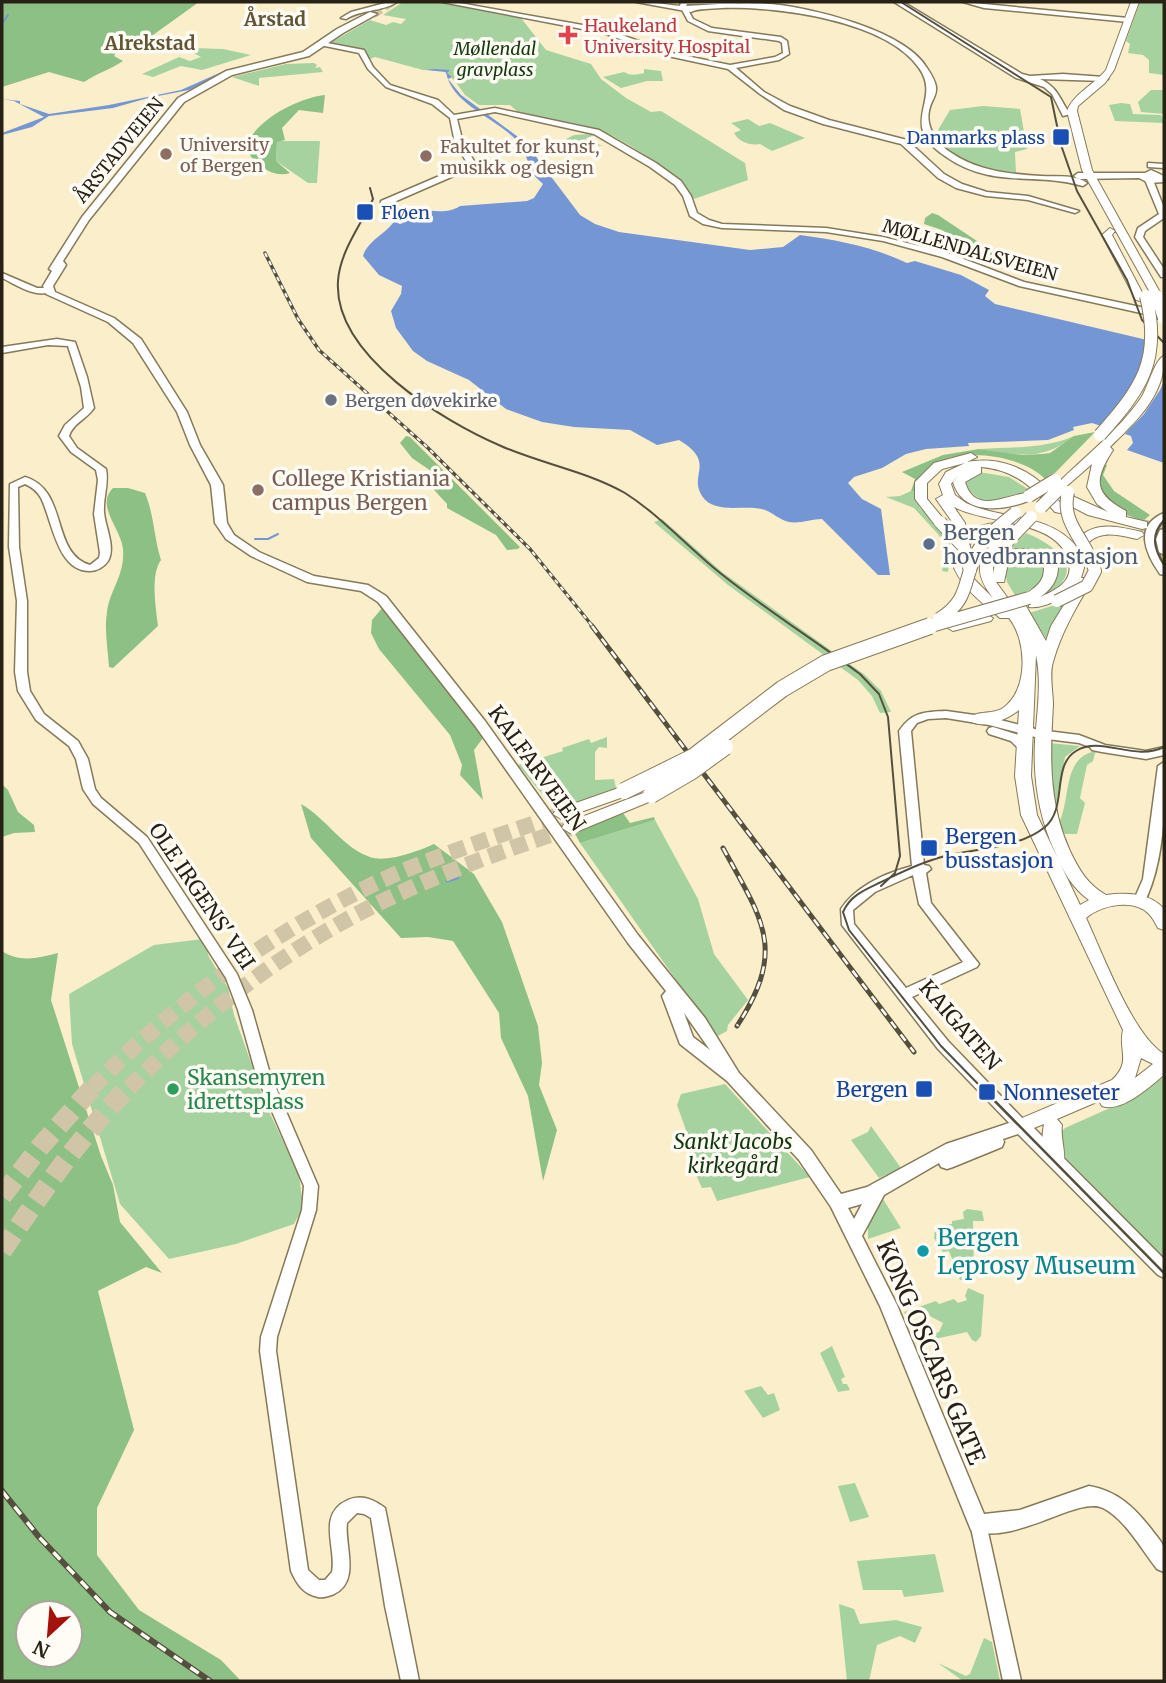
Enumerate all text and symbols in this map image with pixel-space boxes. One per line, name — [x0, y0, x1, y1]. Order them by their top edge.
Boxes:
district label: Årstad — [243, 6, 306, 31]
place label: Haukeland University Hospital — [584, 14, 751, 58]
marker: Haukeland University Hospital — [558, 25, 578, 45]
district label: Alrekstad — [104, 31, 196, 55]
park label: Møllendal gravplass — [453, 37, 536, 81]
street label: ÅRSTADVEIEN — [69, 92, 169, 208]
place label: Danmarks plass — [906, 126, 1045, 149]
marker: Danmarks plass — [1051, 127, 1071, 147]
place label: University of Bergen — [180, 133, 270, 177]
place label: Fakultet for kunst, musikk og design — [440, 135, 599, 179]
marker: University of Bergen — [158, 146, 174, 162]
marker: Fakultet for kunst, musikk og design — [418, 148, 434, 164]
place label: Fløen — [381, 201, 430, 224]
marker: Fløen — [355, 202, 375, 222]
street label: MØLLENDALSVEIEN — [880, 214, 1060, 286]
place label: Bergen døvekirke — [345, 389, 497, 412]
marker: Bergen døvekirke — [323, 392, 339, 408]
place label: College Kristiania campus Bergen — [272, 465, 450, 516]
marker: College Kristiania campus Bergen — [250, 482, 266, 498]
place label: Bergen hovedbrannstasjon — [943, 519, 1138, 570]
marker: Bergen hovedbrannstasjon — [921, 536, 937, 552]
street label: KALFARVEIEN — [482, 700, 592, 836]
street label: OLE IRGENS' VEI — [143, 817, 261, 975]
place label: Bergen busstasjon — [944, 823, 1054, 874]
marker: Bergen busstasjon — [919, 838, 939, 858]
street label: KAIGATEN — [913, 974, 1007, 1076]
place label: Skansemyren idrettsplass — [187, 1064, 325, 1115]
place label: Bergen — [836, 1076, 908, 1103]
marker: Bergen — [914, 1079, 934, 1099]
place label: Nonneseter — [1003, 1079, 1120, 1106]
marker: Skansemyren idrettsplass — [165, 1081, 181, 1097]
marker: Nonneseter — [977, 1082, 997, 1102]
park label: Sankt Jacobs kirkegård — [673, 1128, 793, 1179]
place label: Bergen Leprosy Museum — [937, 1222, 1136, 1281]
street label: KONG OSCARS GATE — [870, 1235, 993, 1470]
marker: Bergen Leprosy Museum — [915, 1243, 931, 1259]
north arrow — [14, 1599, 84, 1669]
text: N — [30, 1635, 54, 1663]

